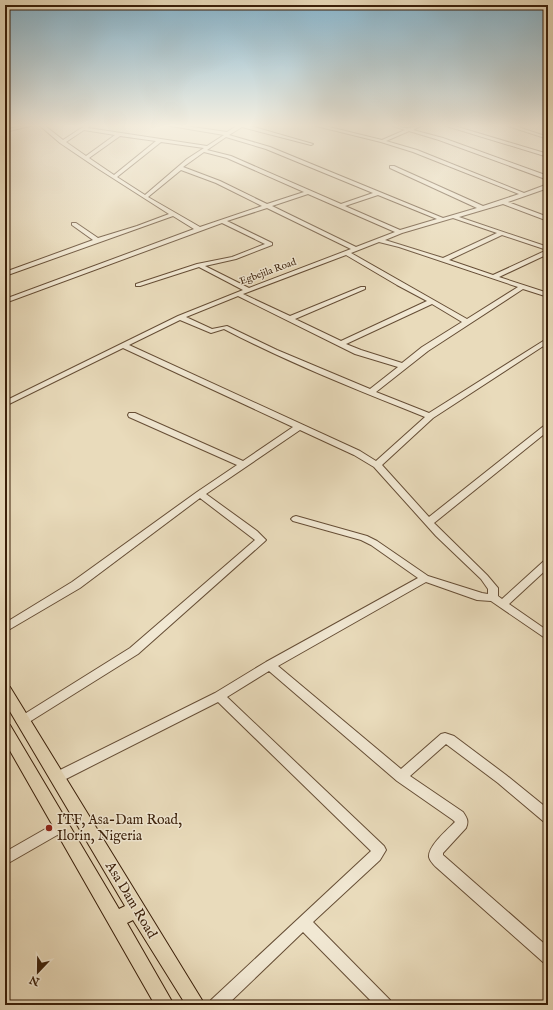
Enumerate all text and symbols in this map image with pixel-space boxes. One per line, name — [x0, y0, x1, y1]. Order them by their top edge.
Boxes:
street label: Egbejila Road — [238, 256, 299, 288]
place label: ITF, Asa-Dam Road, Ilorin, Nigeria — [57, 811, 182, 845]
marker: ITF, Asa-Dam Road, Ilorin, Nigeria — [44, 823, 54, 833]
street label: Asa Dam Road — [101, 858, 161, 942]
north arrow — [18, 952, 58, 992]
text: N — [27, 972, 43, 989]

